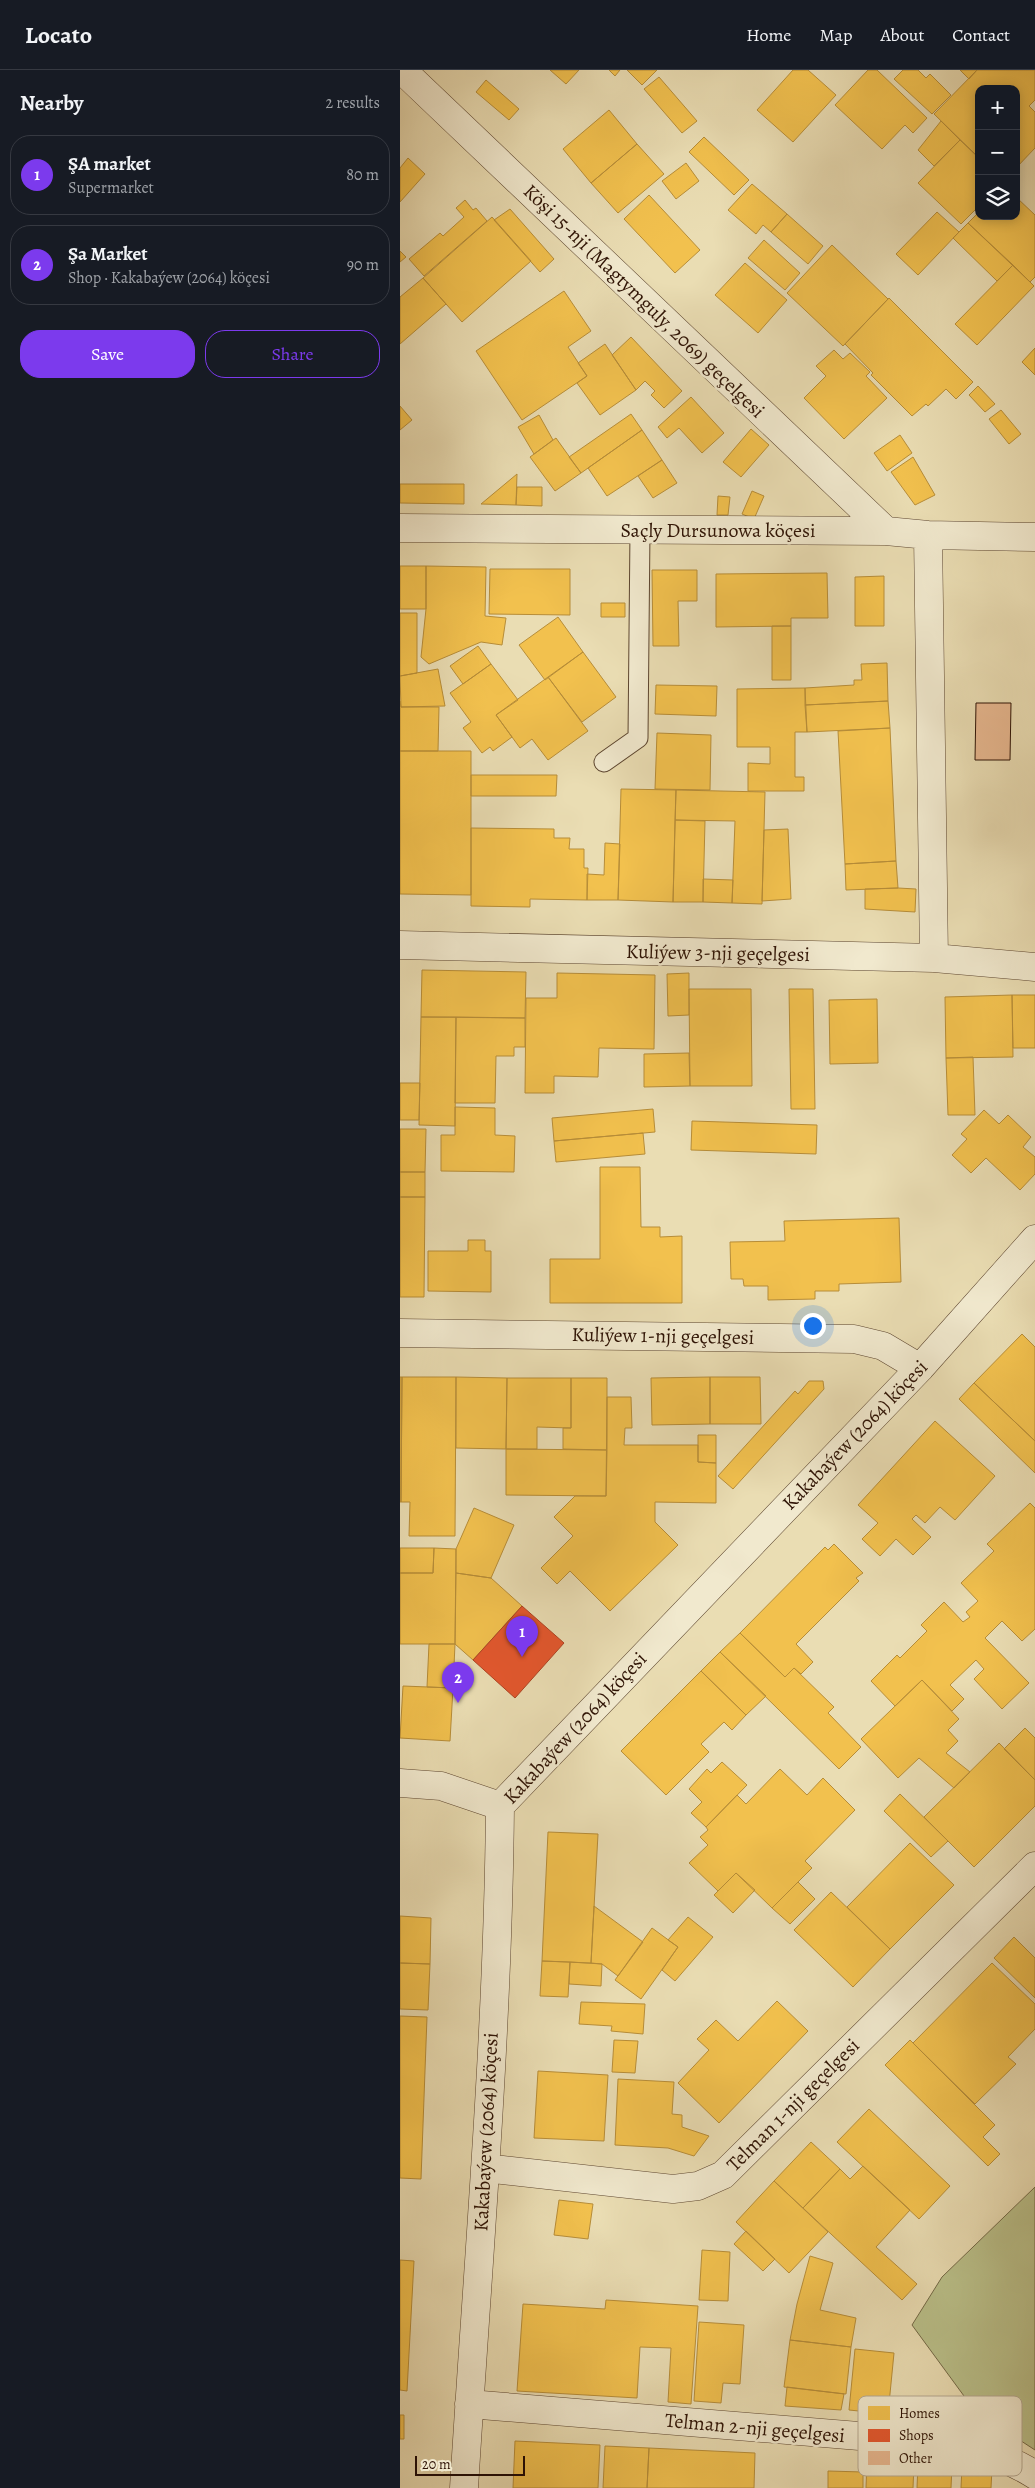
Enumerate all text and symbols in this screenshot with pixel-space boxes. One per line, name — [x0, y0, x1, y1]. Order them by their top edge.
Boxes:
text: Locato — [25, 19, 92, 51]
text: Home — [746, 23, 791, 47]
text: Map — [819, 23, 852, 47]
text: About — [880, 23, 924, 47]
text: Contact — [952, 23, 1010, 47]
map controls — [975, 85, 1020, 220]
button: + — [975, 85, 1020, 130]
text: Nearby — [20, 89, 83, 117]
text: 2 results — [325, 92, 380, 114]
button: − — [975, 130, 1020, 175]
text: ŞA market — [68, 151, 151, 177]
text: 1 — [34, 164, 40, 186]
text: 80 m — [346, 164, 379, 186]
button: layers — [975, 175, 1020, 220]
text: Supermarket — [68, 177, 154, 199]
street label: Köşi 15-nji (Magtymguly, 2069) geçelgesi — [517, 178, 771, 424]
text: Şa Market — [68, 241, 148, 267]
text: 2 — [33, 254, 41, 276]
text: 90 m — [347, 254, 379, 276]
text: Shop · Kakabaýew (2064) köçesi — [68, 267, 270, 289]
button: Save — [20, 330, 195, 378]
button: Share — [205, 330, 380, 378]
street label: Saçly Dursunowa köçesi — [620, 517, 816, 544]
street label: Kuliýew 3-nji geçelgesi — [626, 938, 810, 968]
your location — [800, 1313, 826, 1339]
street label: Kuliýew 1-nji geçelgesi — [571, 1321, 755, 1351]
street label: Kakabaýew (2064) köçesi — [776, 1354, 934, 1516]
pin: 1 — [506, 1616, 538, 1657]
street label: Kakabaýew (2064) köçesi — [497, 1646, 653, 1810]
pin: 2 — [442, 1662, 474, 1703]
street label: Kakabaýew (2064) köçesi — [467, 2032, 505, 2232]
street label: Telman 1-nji geçelgesi — [720, 2032, 866, 2178]
legend — [858, 2396, 1022, 2476]
text: Homes — [899, 2404, 940, 2423]
street label: Telman 2-nji geçelgesi — [664, 2407, 846, 2449]
text: Shops — [899, 2426, 934, 2445]
text: Other — [899, 2449, 933, 2468]
scale bar — [415, 2453, 525, 2476]
text: 20 m — [422, 2455, 451, 2474]

